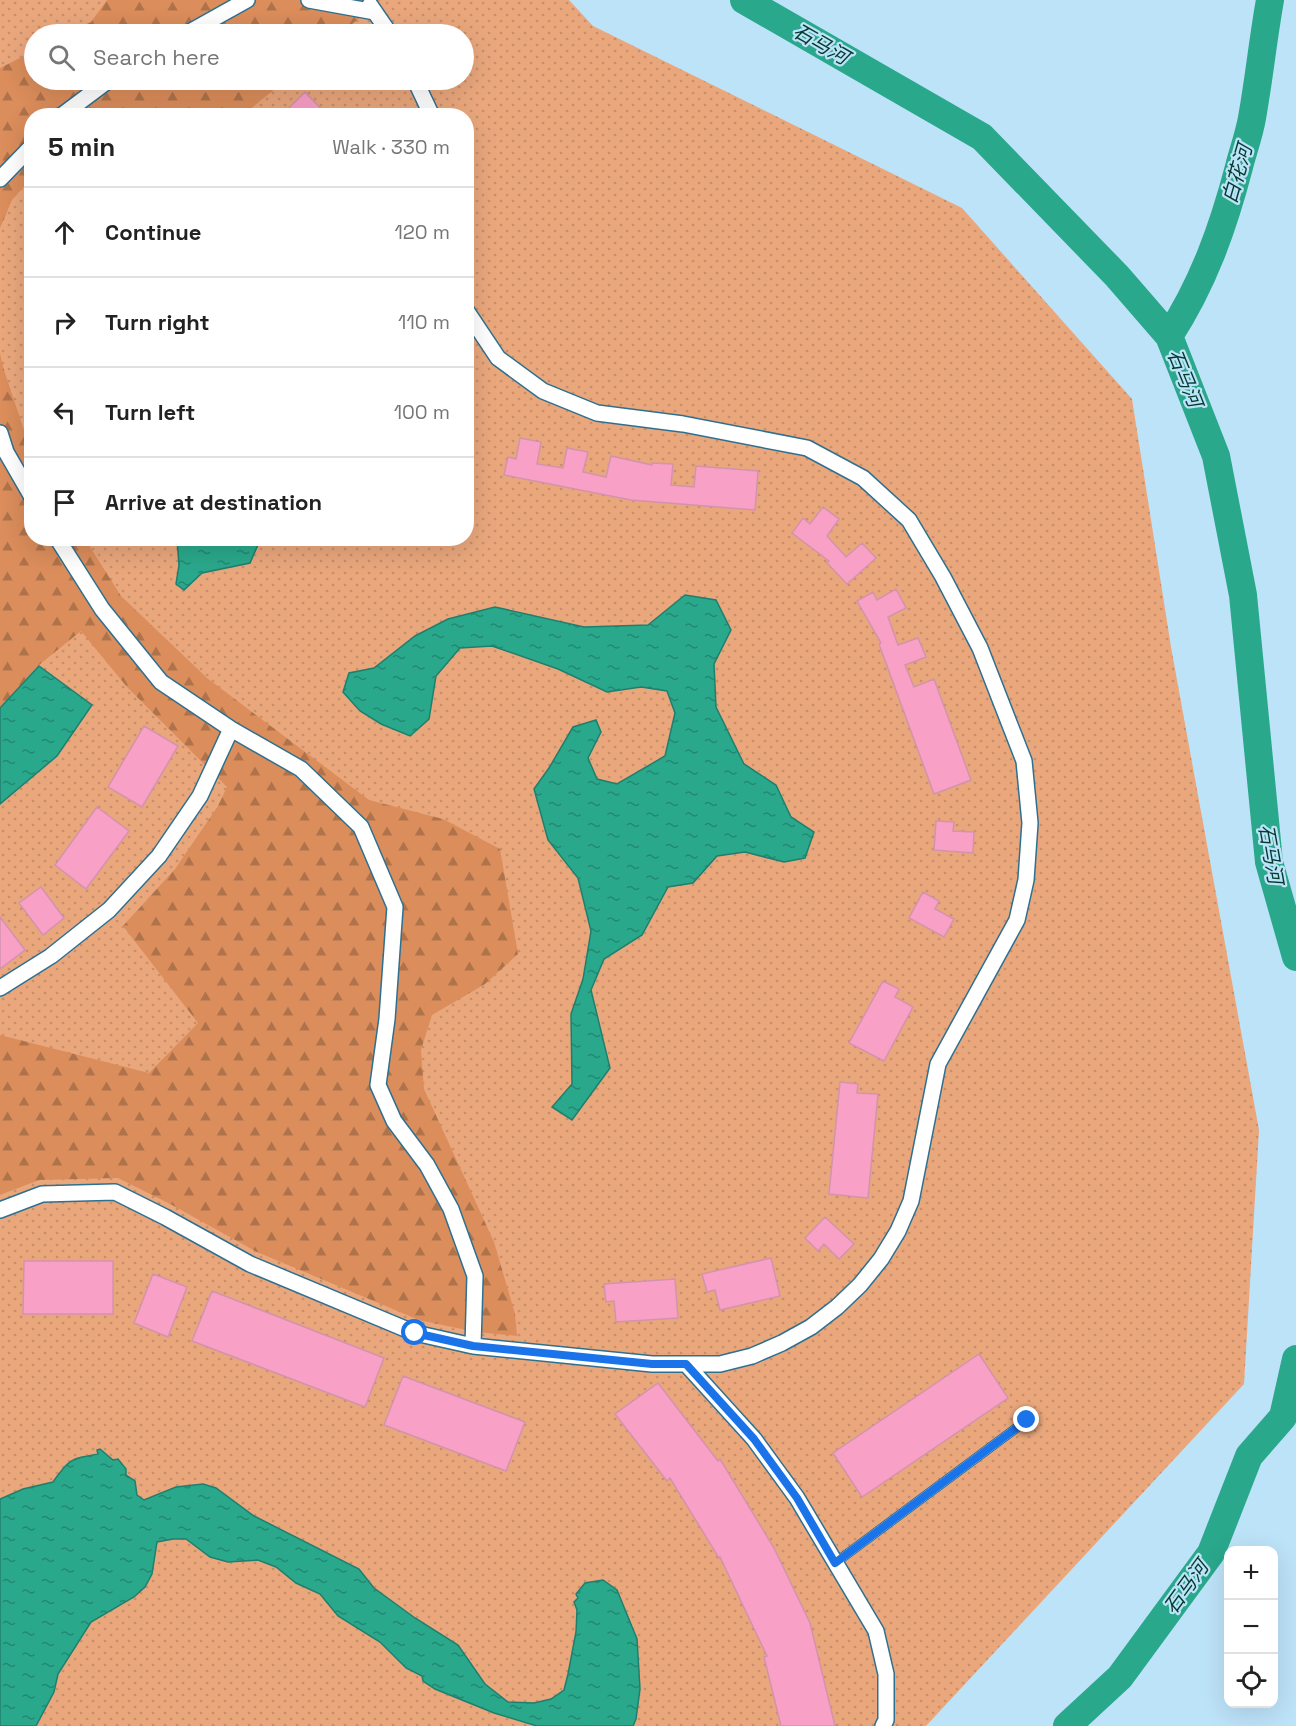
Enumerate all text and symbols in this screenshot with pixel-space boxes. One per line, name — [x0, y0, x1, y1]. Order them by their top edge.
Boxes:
water label: 石马河 — [789, 18, 857, 72]
search box — [24, 24, 474, 90]
icon: search — [45, 41, 78, 74]
text: Search here — [93, 43, 220, 71]
text: 5 min — [48, 130, 115, 164]
text: Walk · 330 m — [332, 134, 450, 160]
water label: 白花河 — [1216, 138, 1259, 206]
icon: ahead — [48, 216, 81, 249]
text: Continue — [105, 218, 201, 246]
text: 120 m — [394, 219, 450, 245]
icon: right — [48, 306, 81, 339]
text: Turn right — [105, 308, 210, 336]
text: 110 m — [398, 309, 450, 335]
water label: 石马河 — [1162, 345, 1210, 414]
icon: left — [48, 396, 81, 429]
text: Turn left — [105, 398, 195, 426]
text: 100 m — [394, 399, 450, 425]
icon: arrive — [48, 486, 81, 519]
text: Arrive at destination — [105, 488, 322, 516]
water label: 石马河 — [1253, 822, 1290, 890]
route start — [401, 1319, 427, 1345]
route end — [1013, 1406, 1039, 1432]
map controls — [1224, 1546, 1278, 1708]
button: + — [1224, 1546, 1278, 1600]
water label: 石马河 — [1158, 1552, 1217, 1619]
button: − — [1224, 1600, 1278, 1654]
button: locate — [1224, 1654, 1278, 1708]

